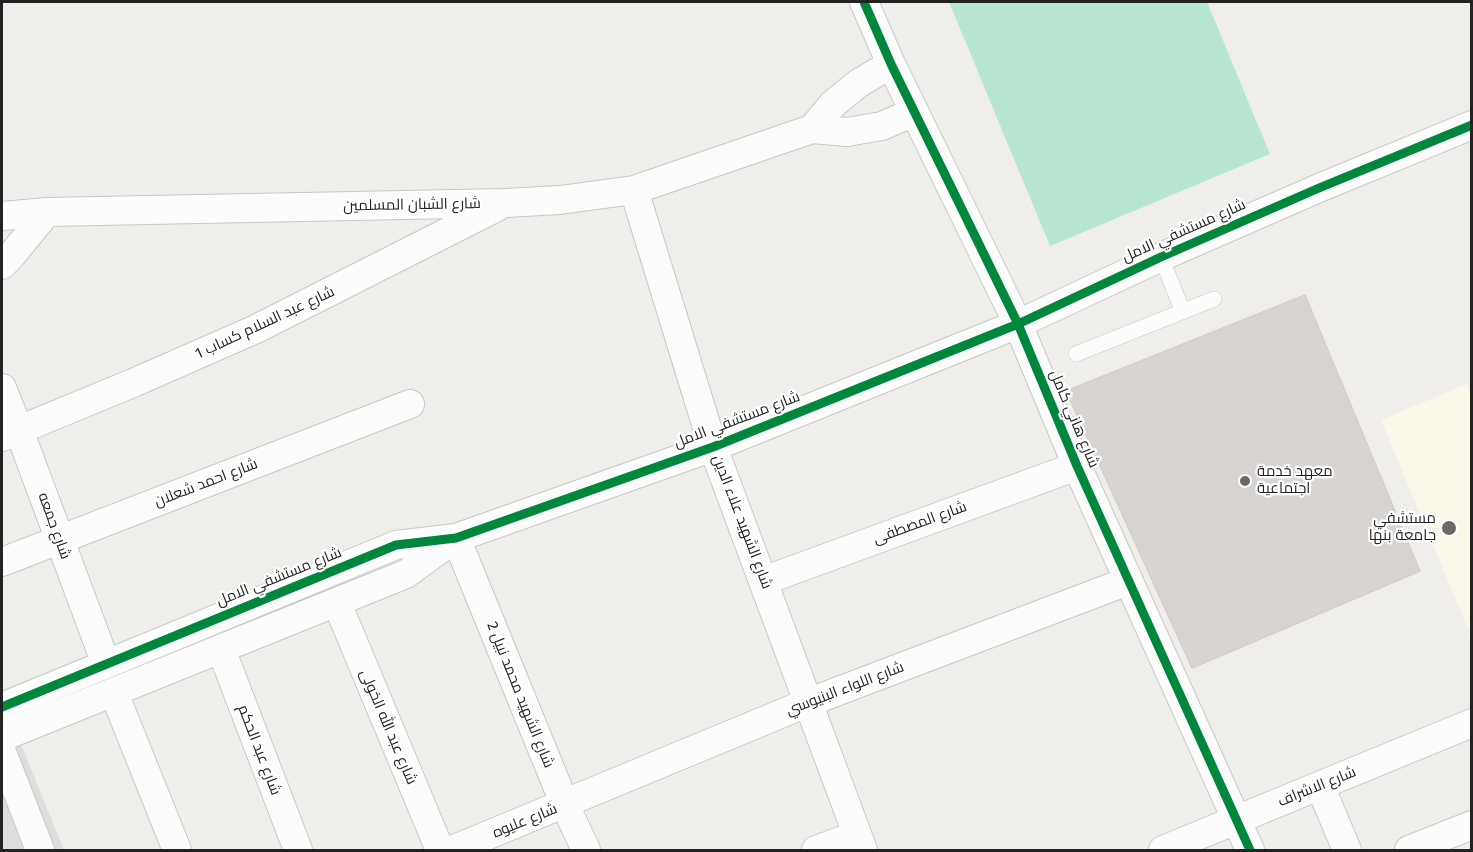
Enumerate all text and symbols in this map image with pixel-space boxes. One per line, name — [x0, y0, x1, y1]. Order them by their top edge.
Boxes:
street label: شارع الشبان المسلمين — [343, 195, 481, 215]
street label: شارع مستشفي الامل — [1119, 196, 1249, 266]
street label: شارع عبد السلام كساب 1 — [192, 283, 338, 363]
street label: شارع هاني كامل — [1045, 367, 1103, 471]
street label: شارع مستشفي الامل — [671, 388, 803, 452]
street label: شارع الشهيد علاء الدين — [708, 452, 776, 592]
street label: شارع احمد شعلان — [152, 455, 260, 511]
place label: معهد خدمة اجتماعية — [1257, 463, 1333, 498]
marker: معهد خدمة اجتماعية — [1238, 474, 1252, 488]
street label: شارع جمعه — [34, 490, 74, 562]
street label: شارع المصطفى — [871, 498, 969, 548]
place label: مستشفي جامعة بنها — [1369, 510, 1436, 545]
marker: مستشفي جامعة بنها — [1440, 519, 1458, 537]
street label: شارع مستشفي الامل — [214, 544, 344, 610]
street label: شارع الشهيد محمد نبيل 2 — [482, 619, 558, 771]
street label: شارع اللواء البنيوسي — [783, 658, 907, 720]
street label: شارع عبد الله الخولى — [356, 667, 420, 787]
street label: شارع عبد الحكم — [234, 702, 284, 798]
street label: شارع الاشراف — [1275, 763, 1359, 811]
street label: شارع عليوه — [490, 800, 560, 842]

